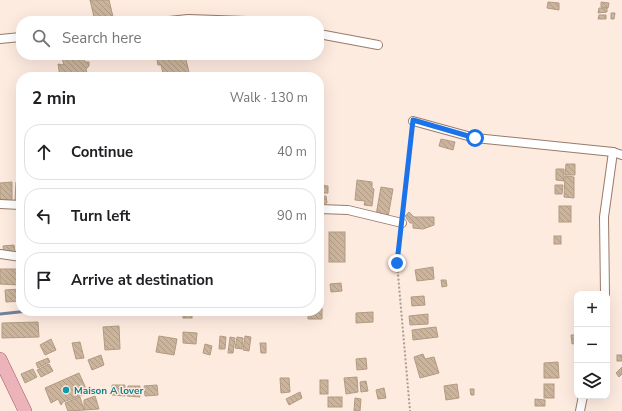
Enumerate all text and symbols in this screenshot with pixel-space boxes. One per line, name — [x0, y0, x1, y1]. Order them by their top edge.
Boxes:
search box — [16, 16, 324, 60]
icon: search — [30, 27, 52, 49]
text: Search here — [62, 28, 142, 48]
text: 2 min — [32, 87, 76, 110]
text: Walk · 130 m — [230, 89, 308, 107]
route start — [466, 129, 484, 147]
icon: ahead — [33, 141, 55, 163]
text: Continue — [71, 142, 133, 162]
text: 40 m — [277, 143, 307, 161]
icon: left — [33, 205, 55, 227]
text: Turn left — [71, 206, 130, 226]
text: 90 m — [277, 207, 307, 225]
route end — [388, 254, 406, 272]
icon: arrive — [33, 269, 55, 291]
text: Arrive at destination — [71, 270, 214, 290]
map controls — [574, 291, 610, 399]
button: + — [574, 291, 610, 327]
button: − — [574, 327, 610, 363]
button: layers — [574, 363, 610, 399]
place label: Maison A lover — [74, 384, 143, 398]
marker: Maison A lover — [61, 385, 71, 395]

